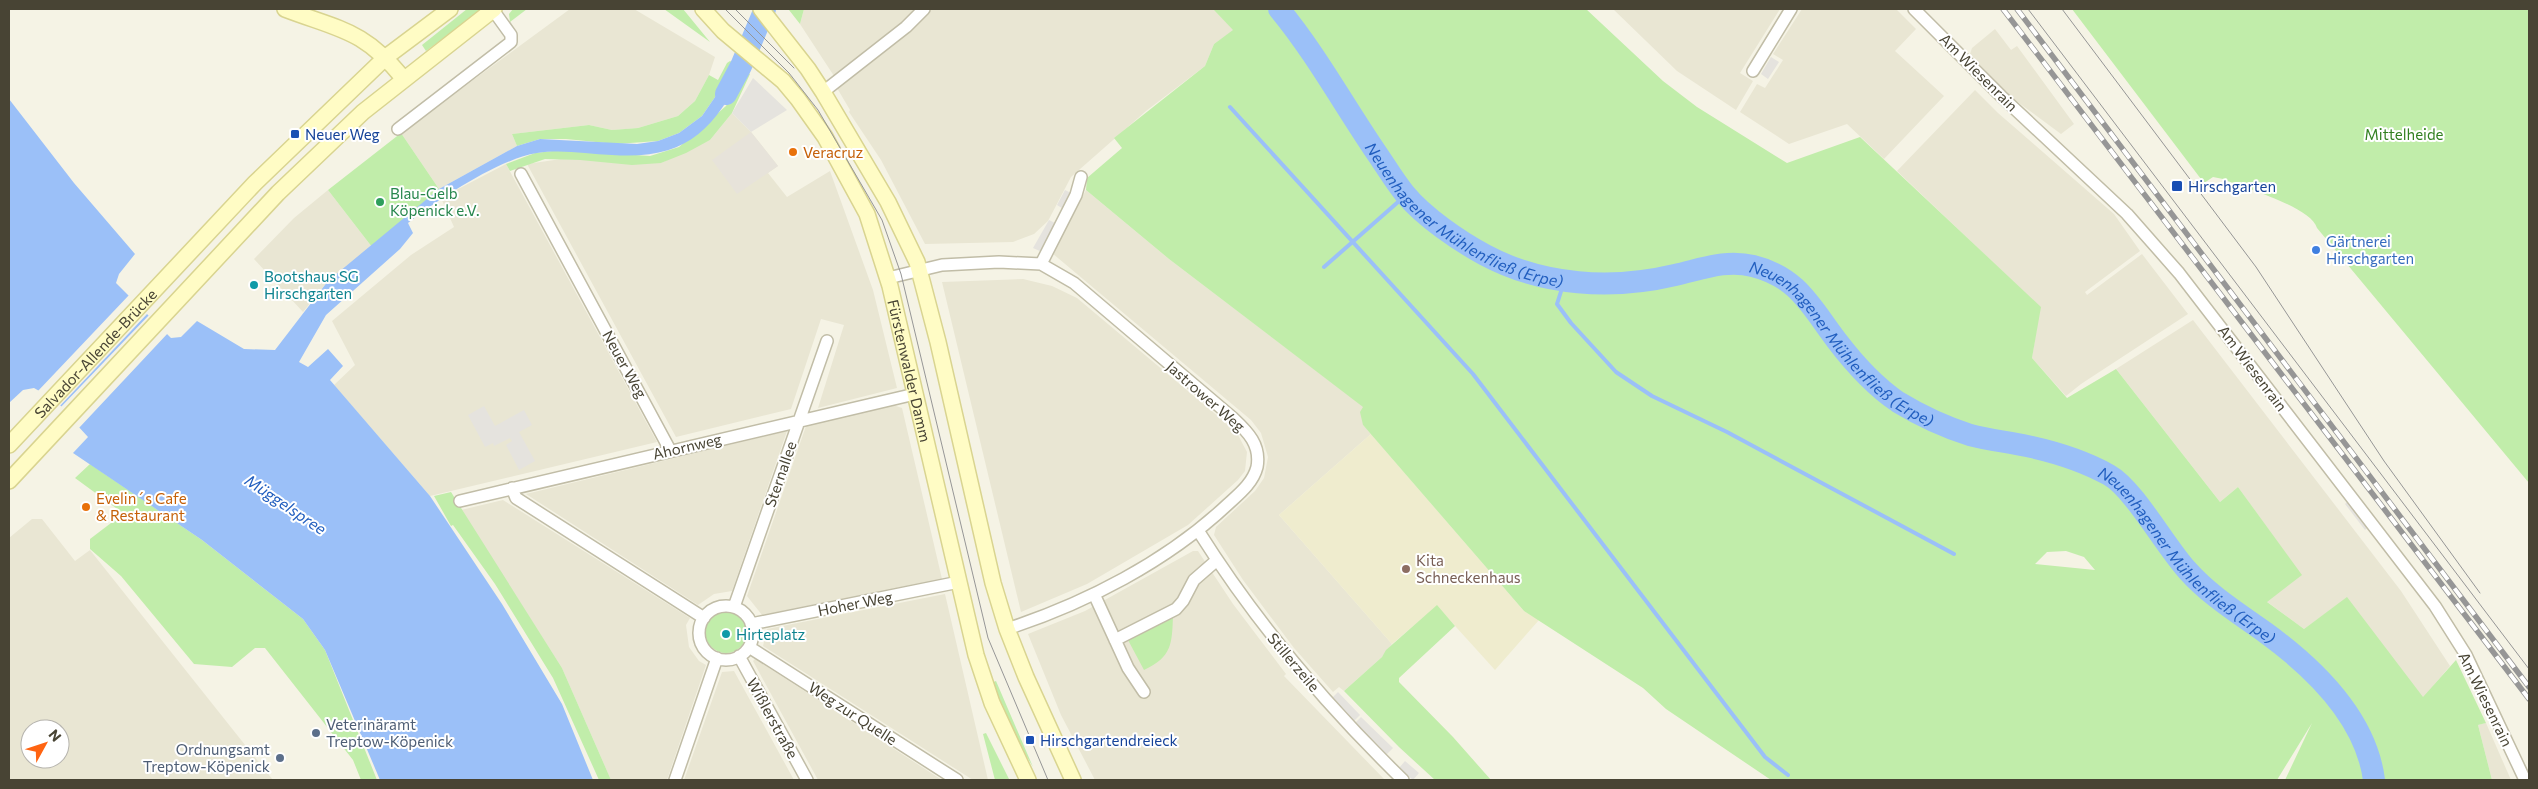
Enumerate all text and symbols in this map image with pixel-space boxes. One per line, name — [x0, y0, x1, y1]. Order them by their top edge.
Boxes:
street label: Am Wiesenrain — [1936, 29, 2022, 115]
place label: Neuer Weg — [305, 125, 380, 143]
park label: Mittelheide — [2364, 125, 2444, 143]
marker: Neuer Weg — [289, 128, 301, 140]
water label: Neuenhagener Mühlenfließ (Erpe) — [1362, 138, 1565, 290]
place label: Veracruz — [803, 143, 863, 161]
marker: Veracruz — [787, 146, 799, 158]
place label: Hirschgarten — [2188, 177, 2276, 195]
marker: Hirschgarten — [2170, 179, 2184, 193]
place label: Blau-Gelb Köpenick e.V. — [390, 184, 480, 219]
marker: Blau-Gelb Köpenick e.V. — [374, 196, 386, 208]
place label: Gärtnerei Hirschgarten — [2326, 232, 2414, 267]
marker: Gärtnerei Hirschgarten — [2310, 244, 2322, 256]
water label: Neuenhagener Mühlenfließ (Erpe) — [1748, 256, 1937, 429]
place label: Bootshaus SG Hirschgarten — [264, 267, 359, 302]
marker: Bootshaus SG Hirschgarten — [248, 279, 260, 291]
street label: Salvador-Allende-Brücke — [30, 285, 160, 421]
street label: Fürstenwalder Damm — [884, 298, 935, 444]
street label: Am Wiesenrain — [2215, 322, 2291, 414]
street label: Neuer Weg — [599, 327, 651, 401]
street label: Jastrower Weg — [1163, 357, 1249, 435]
street label: Ahornweg — [651, 429, 723, 463]
street label: Sternallee — [760, 439, 800, 509]
water label: Neuenhagener Mühlenfließ (Erpe) — [2096, 462, 2280, 647]
water label: Müggelspree — [242, 470, 331, 538]
place label: Evelin´s Cafe & Restaurant — [96, 489, 187, 524]
marker: Evelin´s Cafe & Restaurant — [80, 501, 92, 513]
place label: Kita Schneckenhaus — [1416, 551, 1521, 586]
marker: Kita Schneckenhaus — [1400, 563, 1412, 575]
street label: Hoher Weg — [816, 587, 894, 619]
place label: Hirteplatz — [736, 625, 805, 643]
marker: Hirteplatz — [720, 628, 732, 640]
street label: Stillerzeile — [1264, 629, 1324, 695]
street label: Am Wiesenrain — [2455, 649, 2517, 749]
street label: Wißlerstraße — [743, 675, 803, 762]
street label: Weg zur Quelle — [805, 678, 901, 748]
place label: Veterinäramt Treptow-Köpenick — [326, 715, 453, 750]
north arrow — [20, 719, 70, 769]
text: N — [45, 726, 65, 745]
marker: Veterinäramt Treptow-Köpenick — [310, 727, 322, 739]
place label: Hirschgartendreieck — [1040, 731, 1178, 749]
marker: Hirschgartendreieck — [1024, 734, 1036, 746]
place label: Ordnungsamt Treptow-Köpenick — [143, 740, 270, 775]
marker: Ordnungsamt Treptow-Köpenick — [274, 752, 286, 764]

